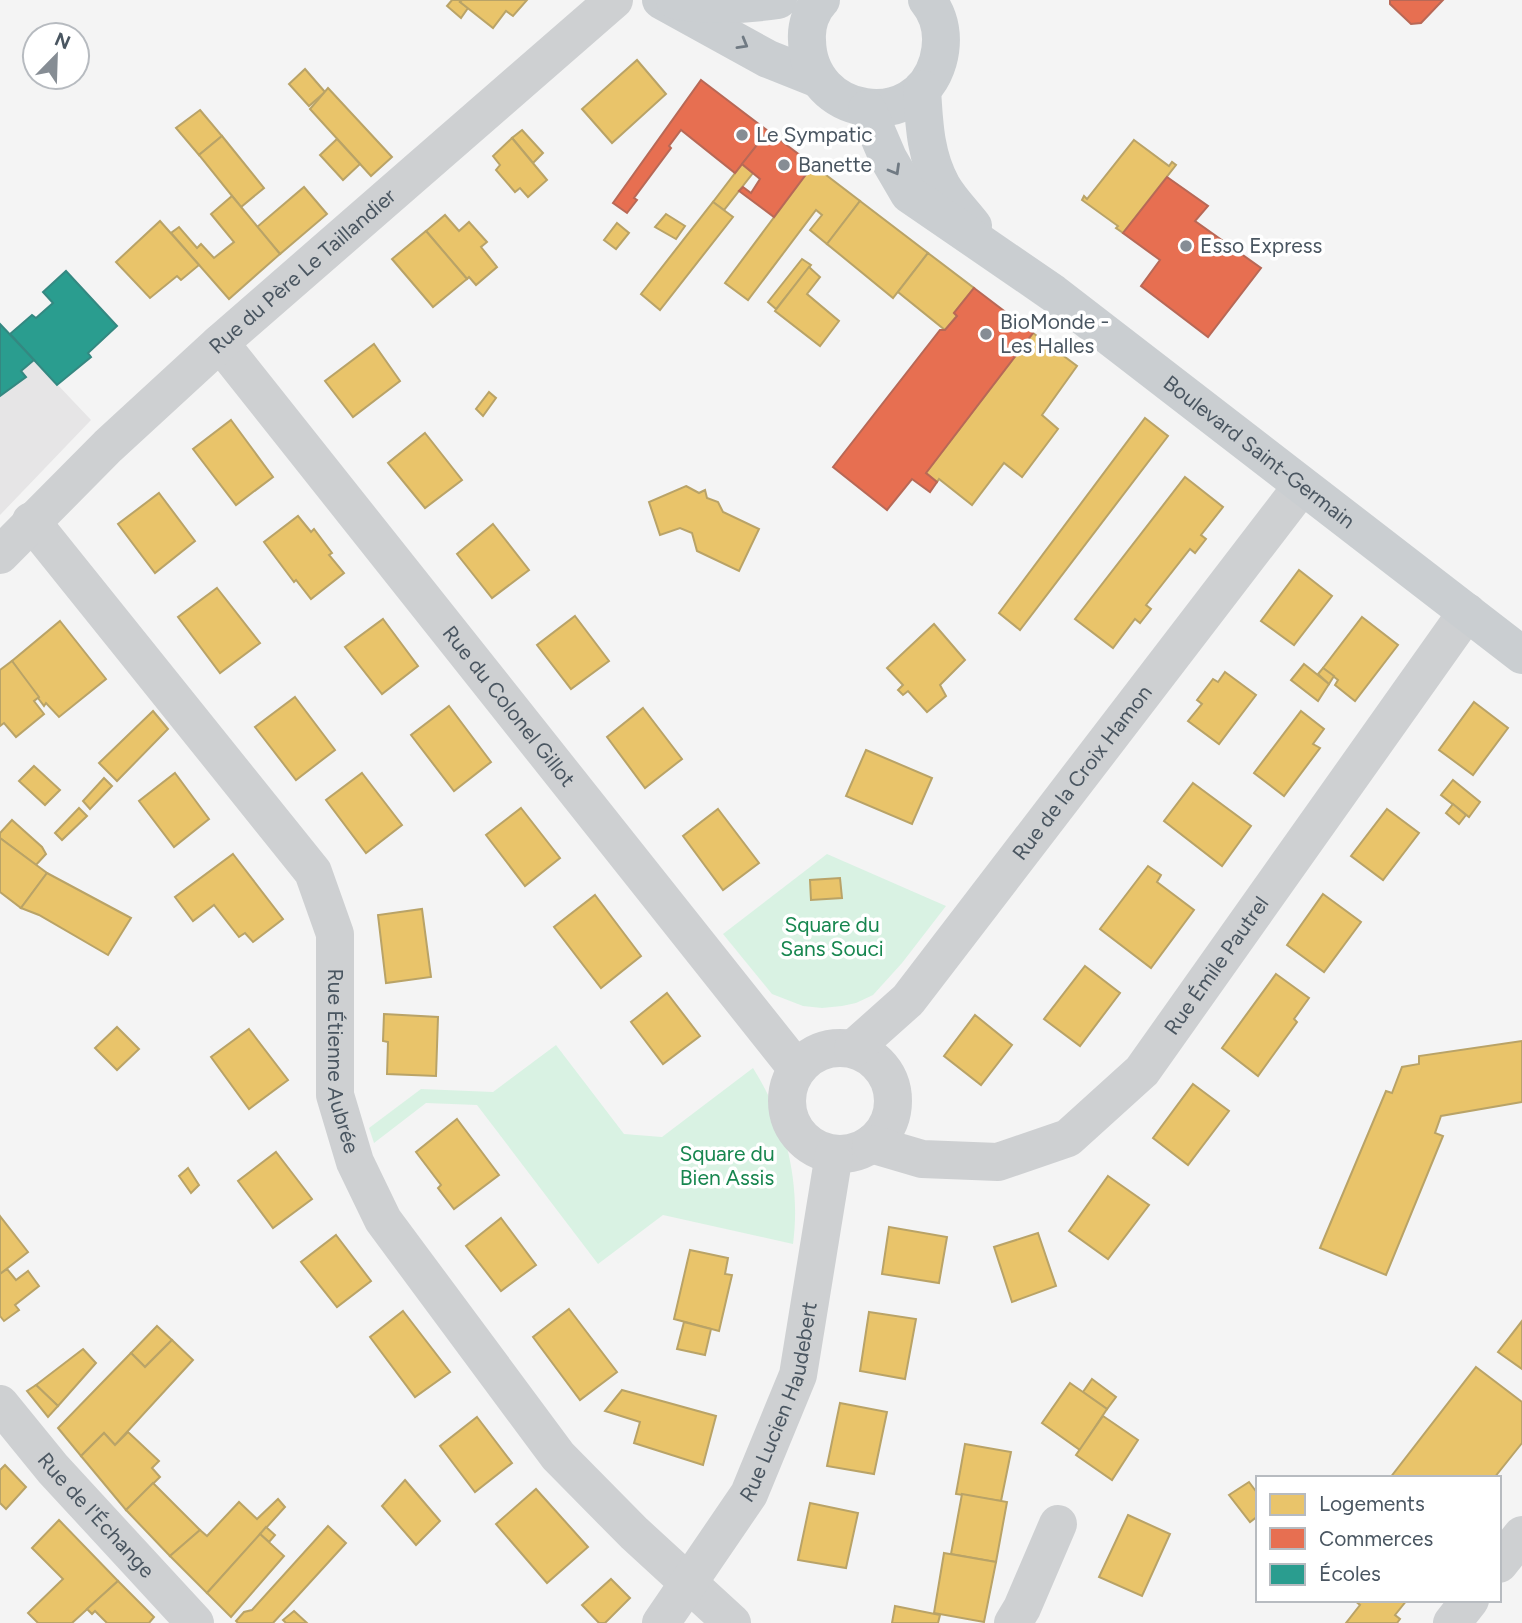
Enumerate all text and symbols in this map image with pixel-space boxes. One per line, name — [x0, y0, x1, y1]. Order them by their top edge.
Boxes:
north arrow — [21, 21, 91, 91]
text: N — [51, 27, 74, 54]
one-way arrow — [735, 36, 748, 49]
place label: Le Sympatic — [756, 122, 873, 147]
marker: Le Sympatic — [734, 127, 750, 143]
place label: Banette — [798, 152, 872, 177]
marker: Banette — [776, 157, 792, 173]
one-way arrow — [887, 163, 900, 176]
street label: Rue du Père Le Taillandier — [204, 183, 400, 359]
place label: Esso Express — [1200, 233, 1322, 258]
marker: Esso Express — [1178, 238, 1194, 254]
place label: BioMonde - Les Halles — [1000, 309, 1109, 358]
marker: BioMonde - Les Halles — [978, 326, 994, 342]
street label: Boulevard Saint-Germain — [1159, 370, 1360, 533]
street label: Rue du Colonel Gillot — [438, 621, 581, 791]
street label: Rue de la Croix Hamon — [1007, 680, 1157, 865]
street label: Rue Émile Pautrel — [1159, 892, 1274, 1039]
park label: Square du Sans Souci — [780, 912, 884, 961]
street label: Rue Étienne Aubrée — [323, 969, 365, 1156]
park label: Square du Bien Assis — [679, 1141, 775, 1190]
street label: Rue Lucien Haudebert — [734, 1300, 822, 1507]
street label: Rue de l'Échange — [33, 1447, 160, 1583]
legend — [1256, 1476, 1501, 1602]
text: Logements — [1319, 1491, 1425, 1516]
text: Commerces — [1319, 1526, 1433, 1551]
text: Écoles — [1319, 1561, 1381, 1586]

